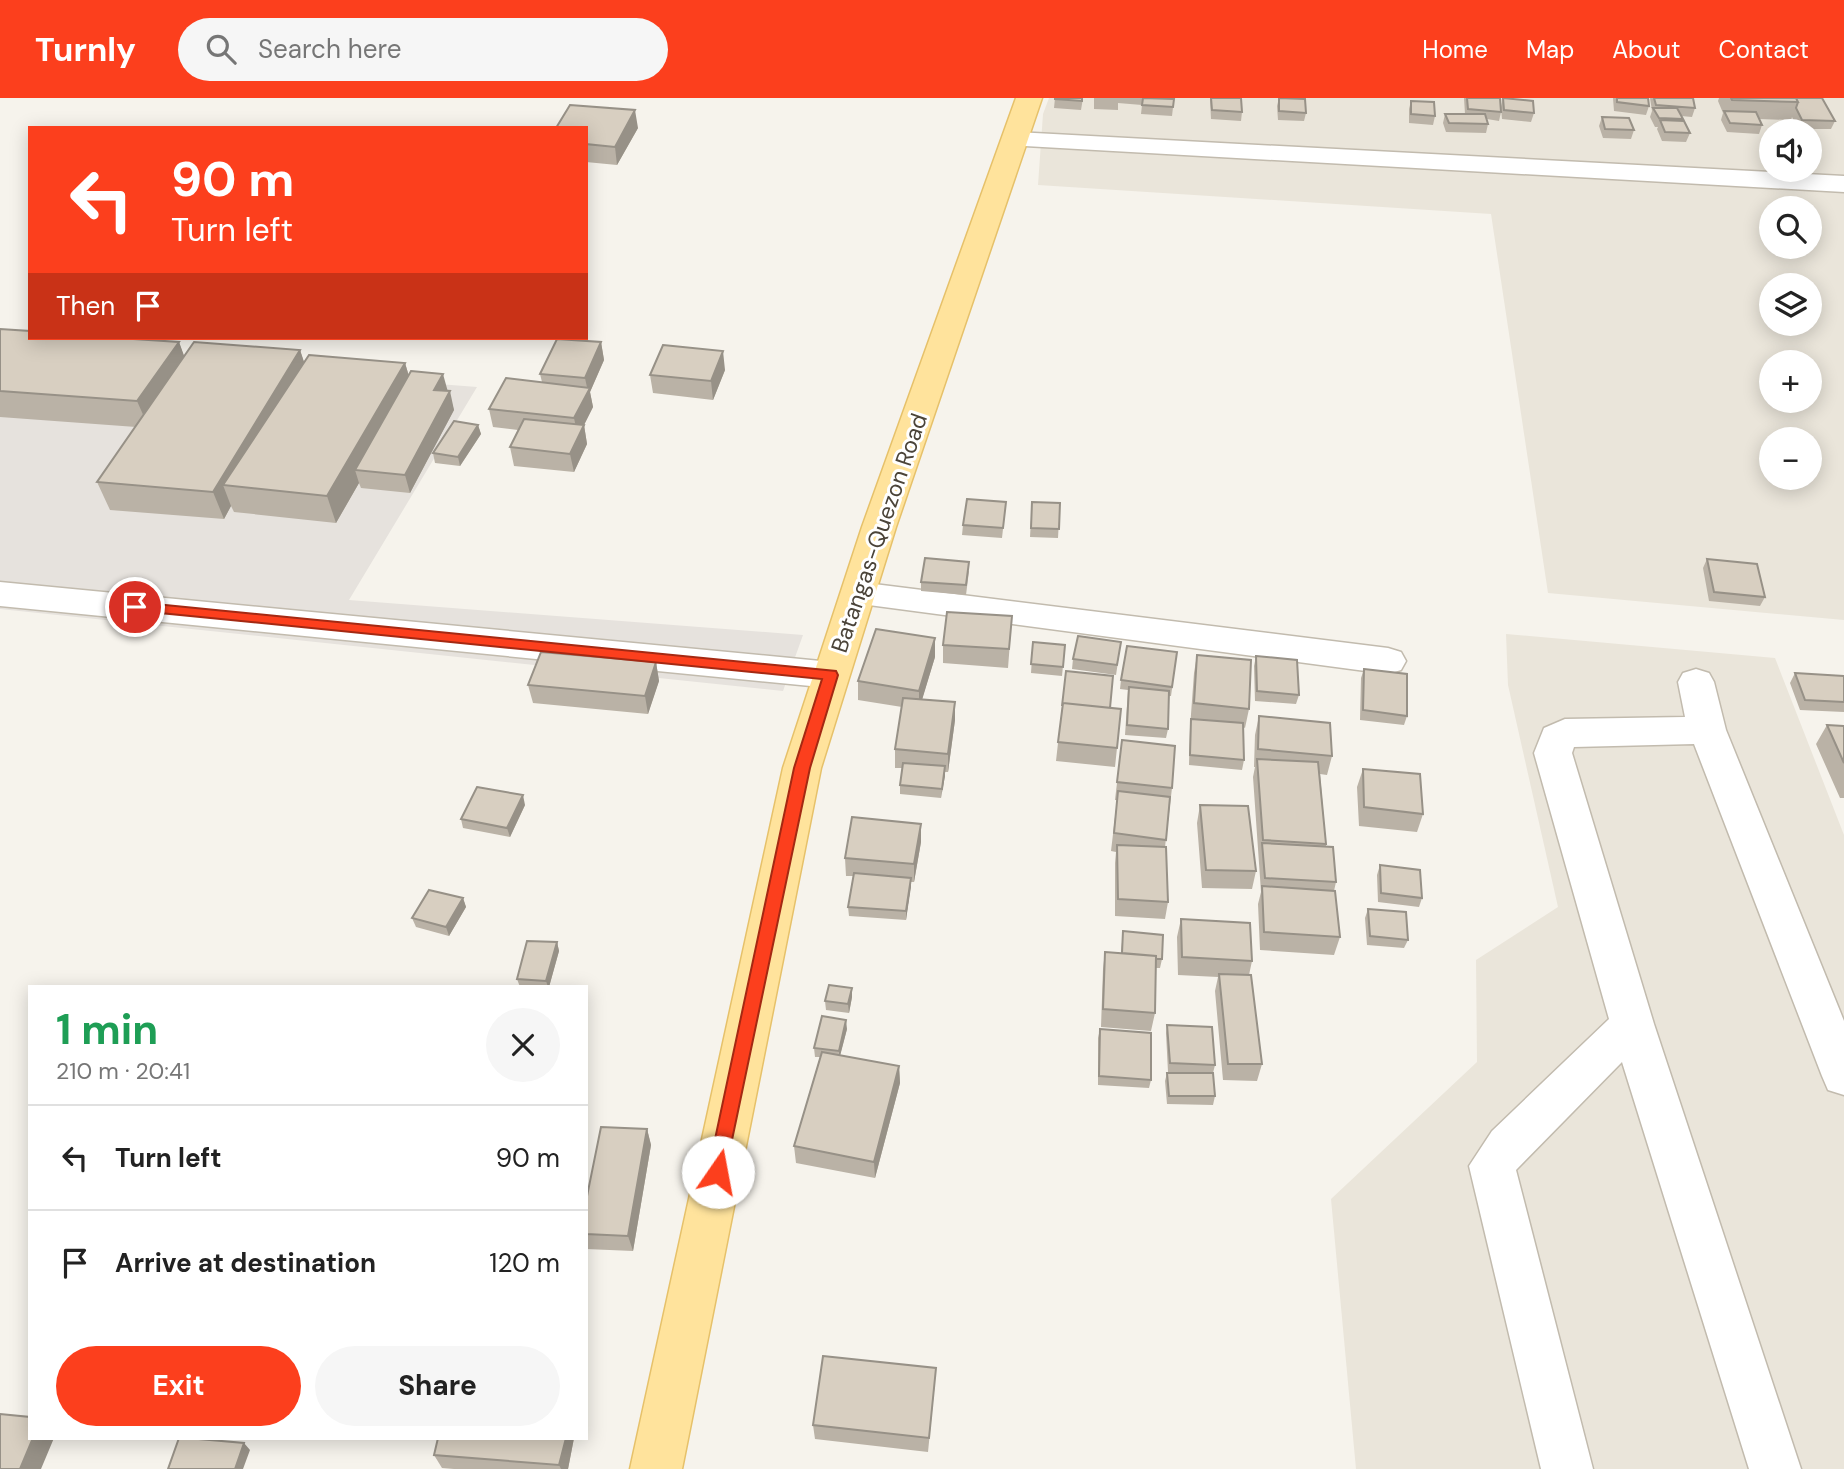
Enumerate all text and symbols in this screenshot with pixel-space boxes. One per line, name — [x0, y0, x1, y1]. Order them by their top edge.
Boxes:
search box — [178, 18, 668, 81]
text: Turnly — [35, 28, 136, 71]
icon: search — [202, 30, 240, 68]
text: Search here — [258, 32, 401, 66]
text: Home — [1422, 34, 1488, 65]
text: Map — [1526, 34, 1574, 65]
text: About — [1612, 34, 1681, 65]
text: Contact — [1719, 34, 1809, 65]
map controls — [1759, 119, 1822, 490]
button: sound — [1759, 119, 1822, 182]
text: 90 m — [171, 147, 294, 211]
icon: left — [56, 154, 147, 245]
button: search — [1759, 196, 1822, 259]
text: Turn left — [171, 209, 293, 251]
button: layers — [1759, 273, 1822, 336]
icon: arrive — [129, 287, 167, 325]
text: Then — [56, 289, 115, 323]
button: + — [1759, 350, 1822, 413]
street label: Batangas-Quezon Road — [824, 409, 934, 657]
button: − — [1759, 427, 1822, 490]
pin — [105, 577, 165, 637]
icon: arrive — [116, 588, 154, 626]
text: 1 min — [56, 1002, 158, 1057]
button: close — [486, 1008, 560, 1082]
text: 210 m · 20:41 — [56, 1056, 190, 1086]
position arrow — [681, 1135, 755, 1209]
icon: left — [56, 1139, 94, 1177]
text: Turn left — [115, 1141, 222, 1175]
text: 90 m — [496, 1141, 560, 1175]
icon: arrive — [56, 1244, 94, 1282]
text: Arrive at destination — [115, 1246, 376, 1280]
text: 120 m — [489, 1246, 560, 1280]
button: Exit — [56, 1346, 301, 1426]
button: Share — [315, 1346, 560, 1426]

